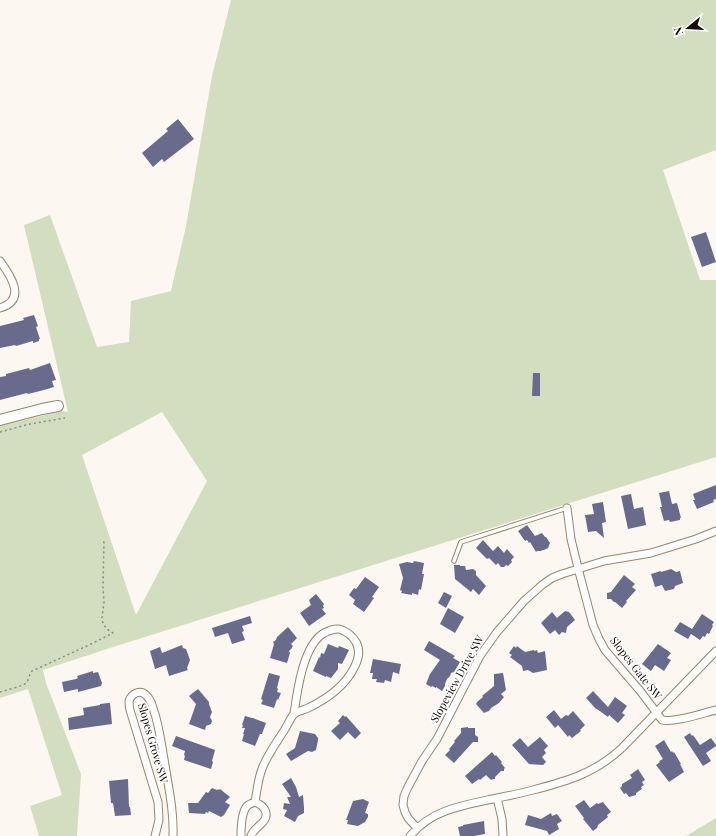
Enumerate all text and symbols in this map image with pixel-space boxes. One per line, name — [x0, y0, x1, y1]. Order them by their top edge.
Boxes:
north arrow — [668, 8, 708, 48]
text: N — [670, 25, 686, 37]
street label: Slopeview Drive SW — [426, 632, 487, 725]
street label: Slopes Gate SW — [607, 633, 666, 702]
street label: Slopes Grove SW — [135, 701, 172, 785]

